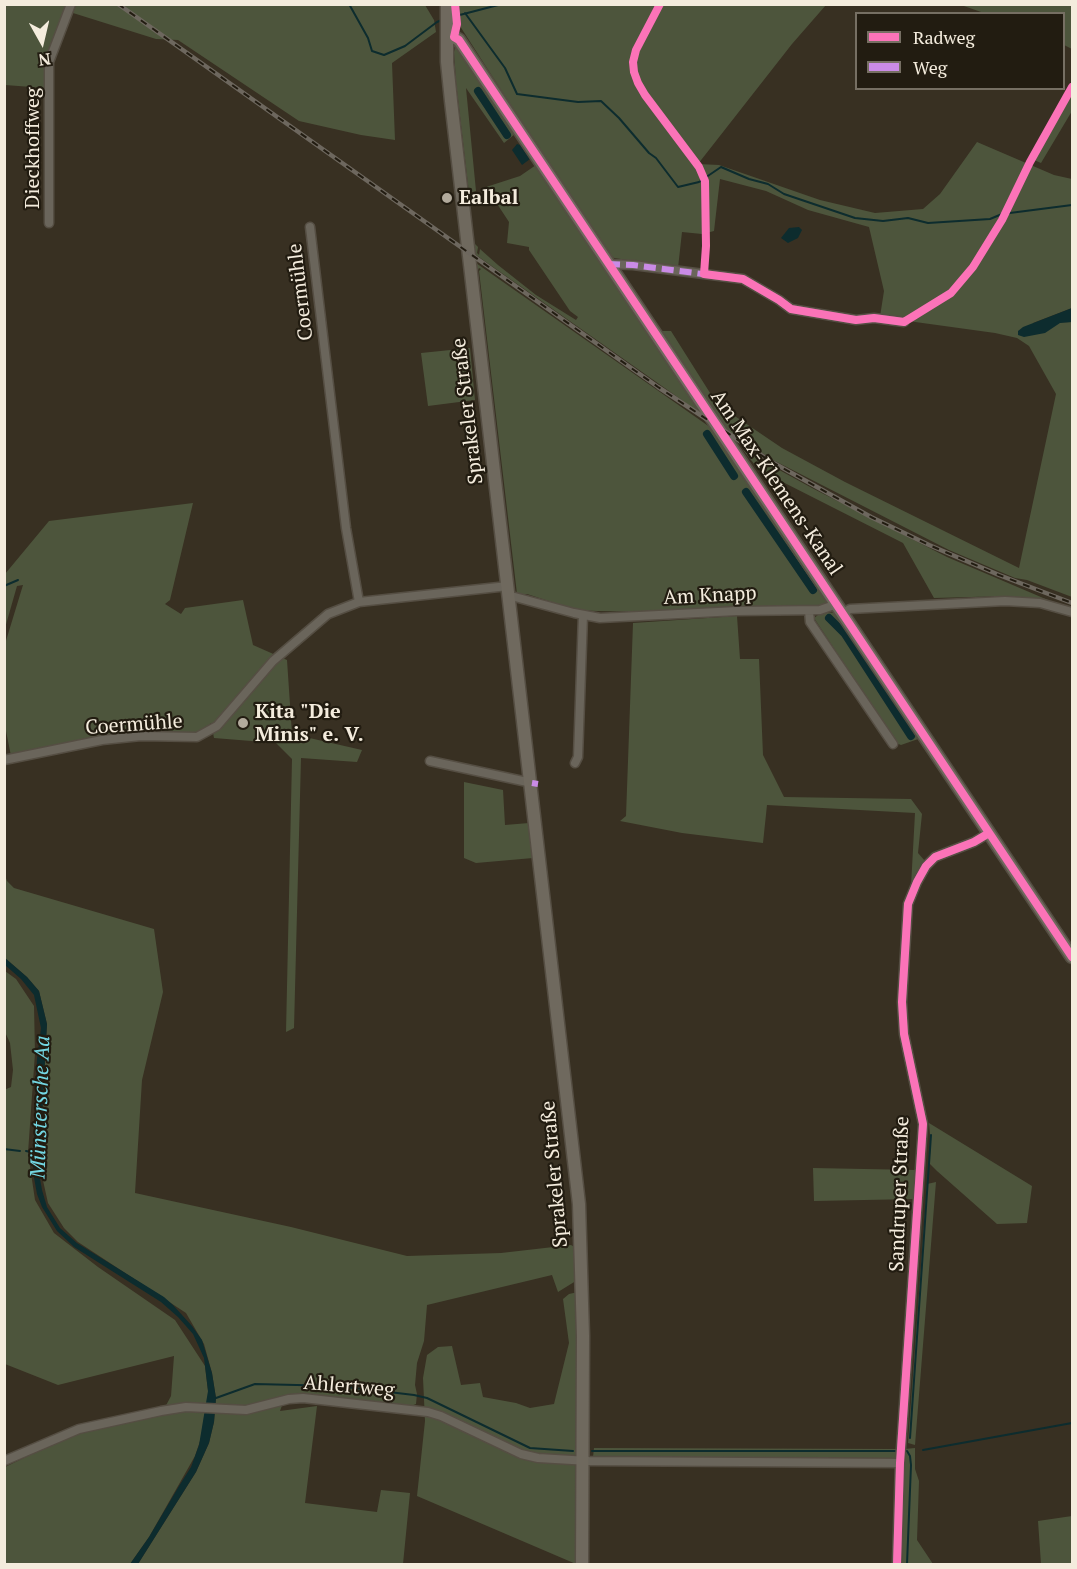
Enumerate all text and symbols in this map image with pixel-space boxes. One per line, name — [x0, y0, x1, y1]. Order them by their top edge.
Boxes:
north arrow — [12, 12, 72, 72]
legend — [855, 12, 1065, 90]
text: Radweg — [913, 25, 975, 49]
text: N — [37, 48, 52, 72]
text: Weg — [913, 55, 947, 79]
street label: Dieckhoffweg — [21, 87, 45, 209]
place label: Ealbal — [459, 186, 518, 210]
marker: Ealbal — [440, 191, 454, 205]
street label: Coermühle — [283, 242, 319, 342]
street label: Sprakeler Straße — [447, 336, 489, 486]
street label: Am Max-Klemens-Kanal — [705, 386, 847, 580]
street label: Am Knapp — [663, 582, 757, 610]
place label: Kita "Die Minis" e. V. — [255, 700, 364, 747]
street label: Coermühle — [84, 710, 184, 740]
marker: Kita "Die Minis" e. V. — [236, 716, 250, 730]
water label: Münstersche Aa — [26, 1035, 56, 1179]
street label: Sprakeler Straße — [537, 1100, 573, 1248]
street label: Sandruper Straße — [885, 1116, 915, 1272]
street label: Ahlertweg — [302, 1371, 396, 1403]

